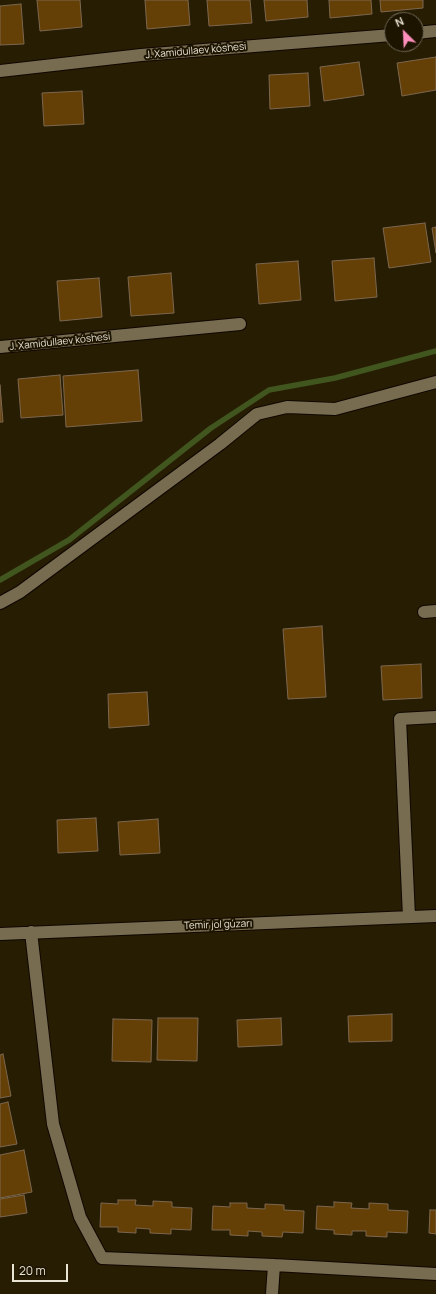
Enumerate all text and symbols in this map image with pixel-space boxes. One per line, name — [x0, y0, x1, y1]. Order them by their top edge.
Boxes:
north arrow — [384, 12, 424, 52]
text: N — [393, 13, 406, 30]
street label: J. Xamidullaev kóshesi — [145, 41, 247, 61]
street label: J. Xamidullaev kóshesi — [9, 331, 111, 353]
street label: Temir jol gúzarı — [184, 918, 252, 932]
scale bar — [14, 1256, 70, 1282]
text: 20 m — [19, 1262, 46, 1279]

